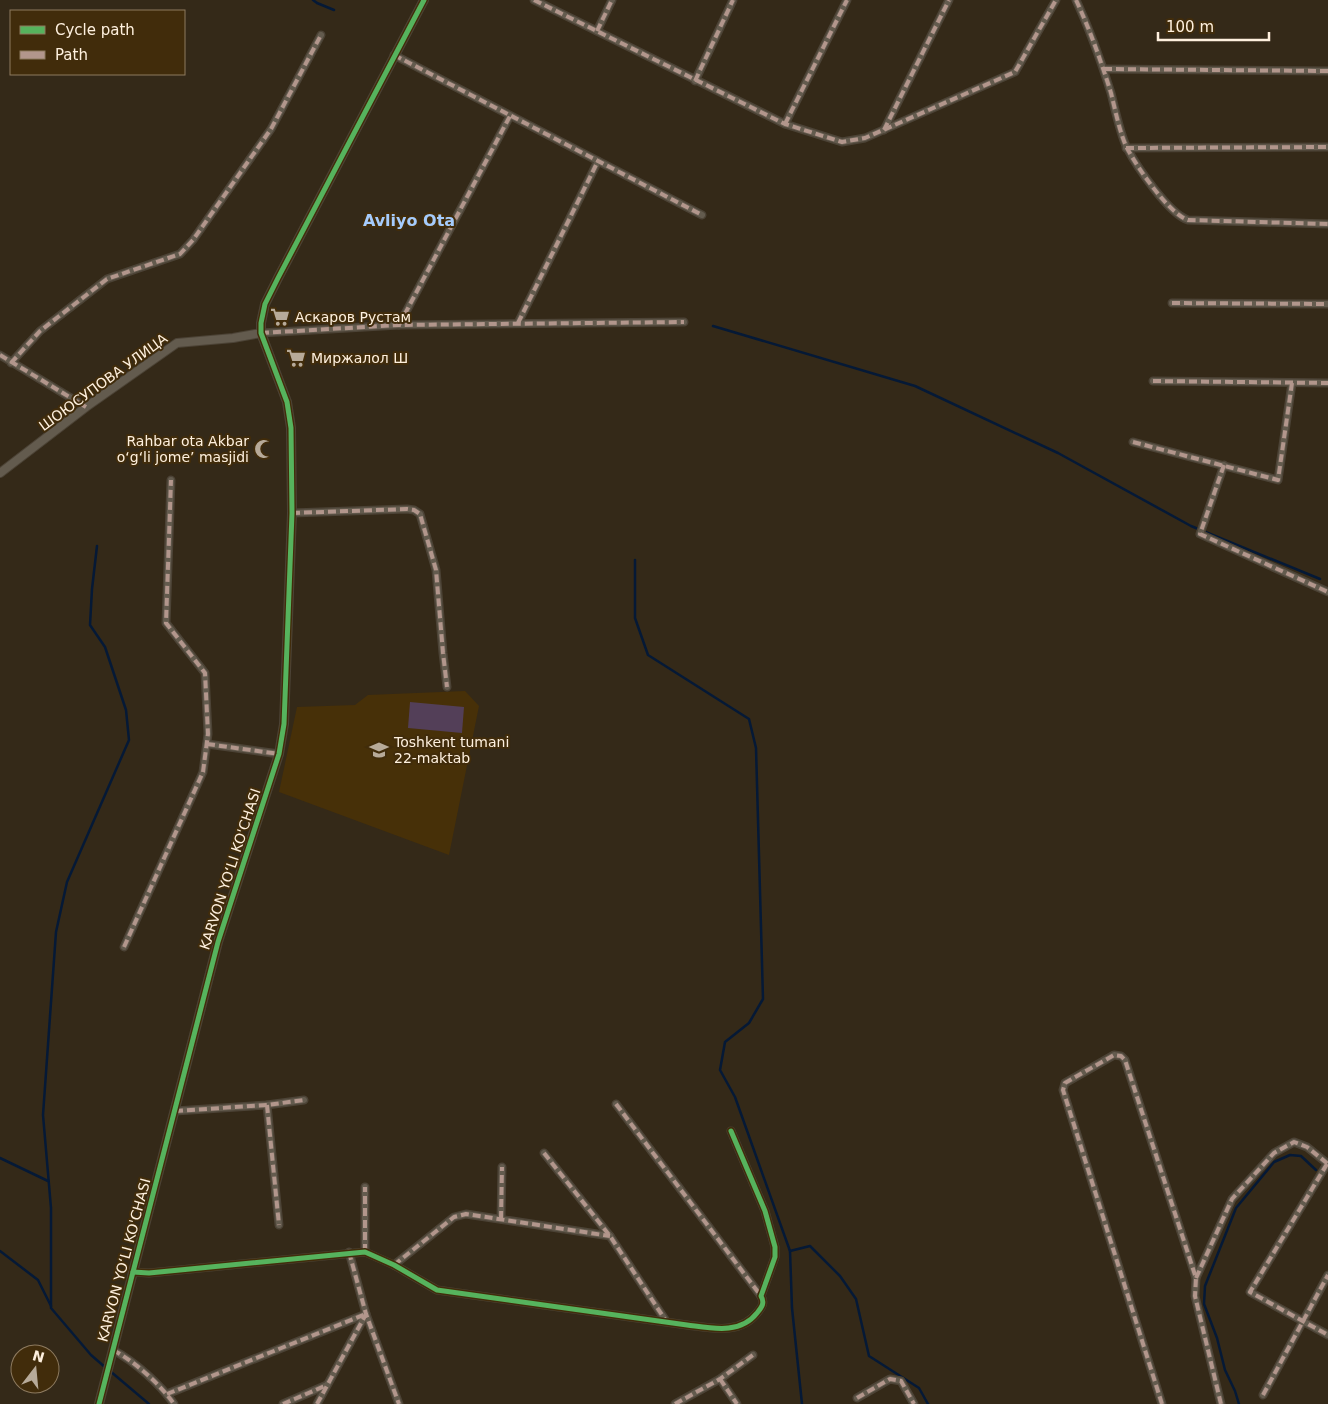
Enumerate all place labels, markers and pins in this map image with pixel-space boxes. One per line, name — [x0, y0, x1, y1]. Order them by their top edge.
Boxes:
supermarket icon: Аскаров Рустам — [269, 306, 291, 328]
place label: Аскаров Рустам — [295, 309, 411, 325]
supermarket icon: Миржалол Ш — [285, 347, 307, 369]
place label: Миржалол Ш — [311, 350, 408, 366]
place label: Rahbar ota Akbar o‘g‘li jome’ masjidi — [117, 433, 249, 465]
mosque icon: Rahbar ota Akbar o‘g‘li jome’ masjidi — [253, 438, 275, 460]
place label: Toshkent tumani 22-maktab — [393, 734, 509, 766]
school or university icon: Toshkent tumani 22-maktab — [368, 739, 390, 761]

